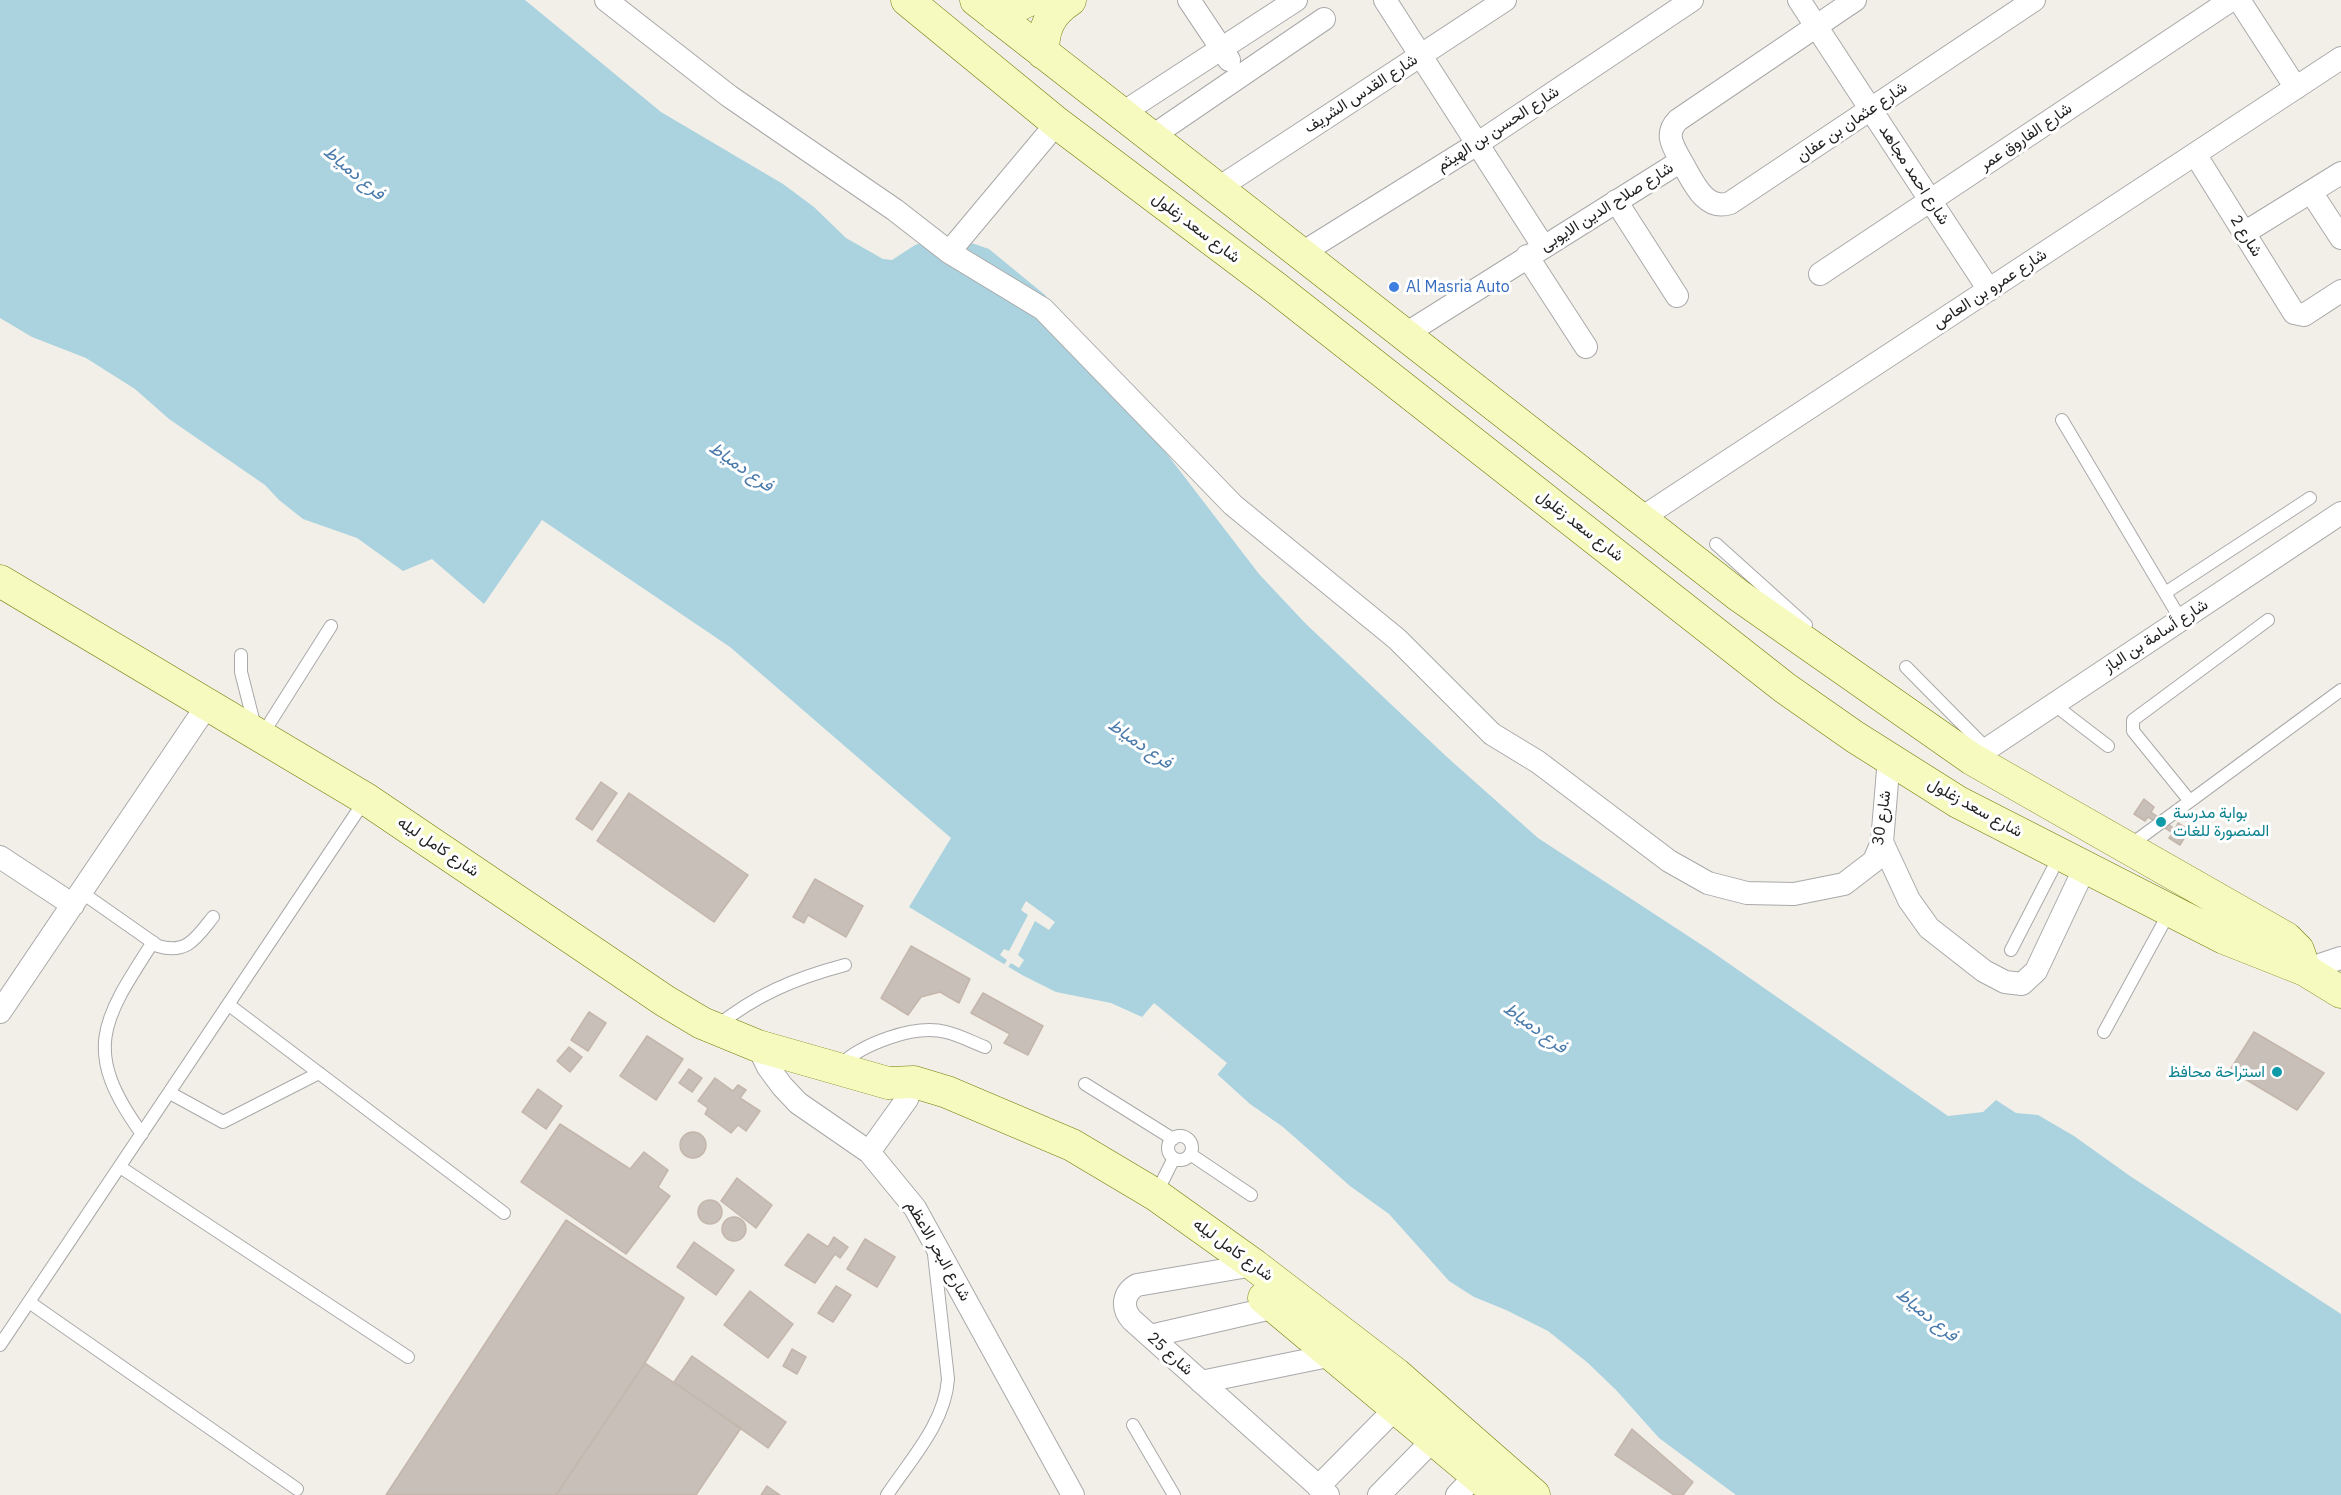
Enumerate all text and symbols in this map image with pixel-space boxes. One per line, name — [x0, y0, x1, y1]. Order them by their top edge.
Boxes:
street label: شارع القدس الشريف — [1301, 50, 1421, 138]
street label: شارع عثمان بن عفان — [1793, 78, 1911, 166]
street label: شارع الحسن بن الهيثم — [1433, 82, 1563, 176]
street label: شارع الفاروق عمر — [1976, 99, 2076, 175]
street label: شارع احمد مجاهد — [1875, 122, 1953, 228]
water label: فرع دمياط — [319, 141, 389, 205]
street label: شارع صلاح الدين الايوبى — [1537, 158, 1677, 256]
street label: شارع سعد زغلول — [1148, 189, 1244, 267]
street label: شارع 2 — [2226, 212, 2266, 260]
street label: شارع عمرو بن العاص — [1929, 245, 2051, 333]
place label: Al Masria Auto — [1406, 277, 1510, 297]
marker: Al Masria Auto — [1387, 280, 1401, 294]
water label: فرع دمياط — [705, 437, 777, 497]
street label: شارع سعد زغلول — [1533, 486, 1627, 566]
street label: شارع أسامة بن الباز — [2100, 595, 2212, 677]
water label: فرع دمياط — [1104, 714, 1176, 774]
street label: شارع سعد زغلول — [1924, 774, 2026, 842]
street label: شارع 30 — [1869, 789, 1895, 847]
place label: بوابة مدرسة المنصورة للغات — [2173, 803, 2269, 841]
street label: شارع كامل ليله — [394, 813, 482, 881]
marker: بوابة مدرسة المنصورة للغات — [2154, 815, 2168, 829]
water label: فرع دمياط — [1499, 998, 1571, 1058]
place label: استراحة محافظ — [2168, 1062, 2265, 1082]
marker: استراحة محافظ — [2270, 1065, 2284, 1079]
street label: شارع البحر الاعظم — [901, 1197, 975, 1305]
street label: شارع كامل ليله — [1189, 1215, 1277, 1285]
water label: فرع دمياط — [1892, 1284, 1962, 1346]
street label: شارع 25 — [1143, 1328, 1197, 1380]

